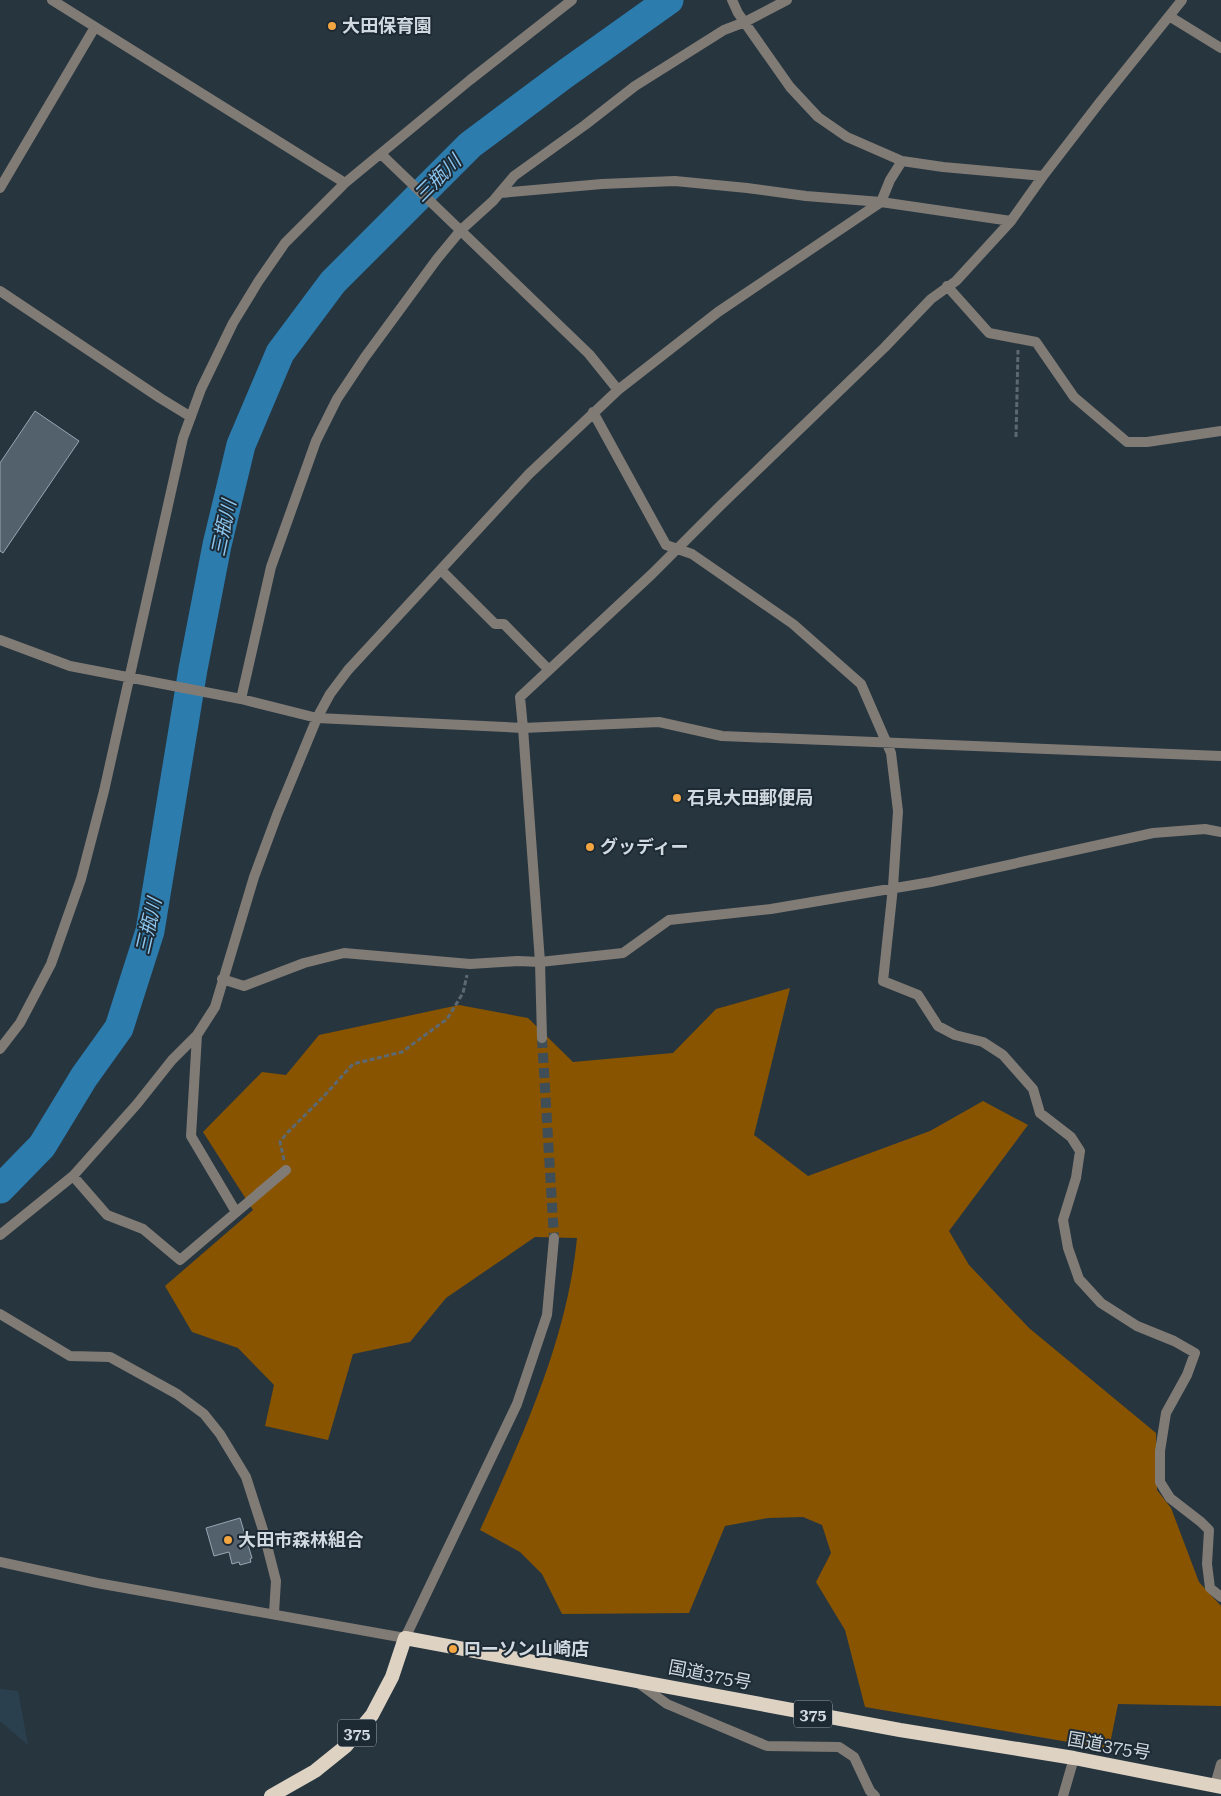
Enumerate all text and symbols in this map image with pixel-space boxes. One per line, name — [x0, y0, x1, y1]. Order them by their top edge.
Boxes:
place label: 大田保育園 — [342, 15, 432, 36]
marker: 大田保育園 — [326, 20, 338, 32]
water label: 三瓶川 — [409, 149, 467, 207]
water label: 三瓶川 — [206, 496, 241, 558]
place label: 石見大田郵便局 — [687, 787, 813, 808]
marker: 石見大田郵便局 — [671, 792, 683, 804]
place label: グッディー — [600, 836, 689, 857]
marker: グッディー — [584, 841, 596, 853]
water label: 三瓶川 — [131, 894, 167, 956]
place label: 大田市森林組合 — [238, 1529, 364, 1550]
marker: 大田市森林組合 — [222, 1534, 234, 1546]
place label: ローソン山崎店 — [463, 1638, 589, 1659]
marker: ローソン山崎店 — [447, 1643, 459, 1655]
street label: 国道375号 — [667, 1656, 753, 1693]
road number: 375 — [794, 1700, 832, 1728]
road number: 375 — [338, 1720, 376, 1746]
street label: 国道375号 — [1066, 1728, 1152, 1763]

